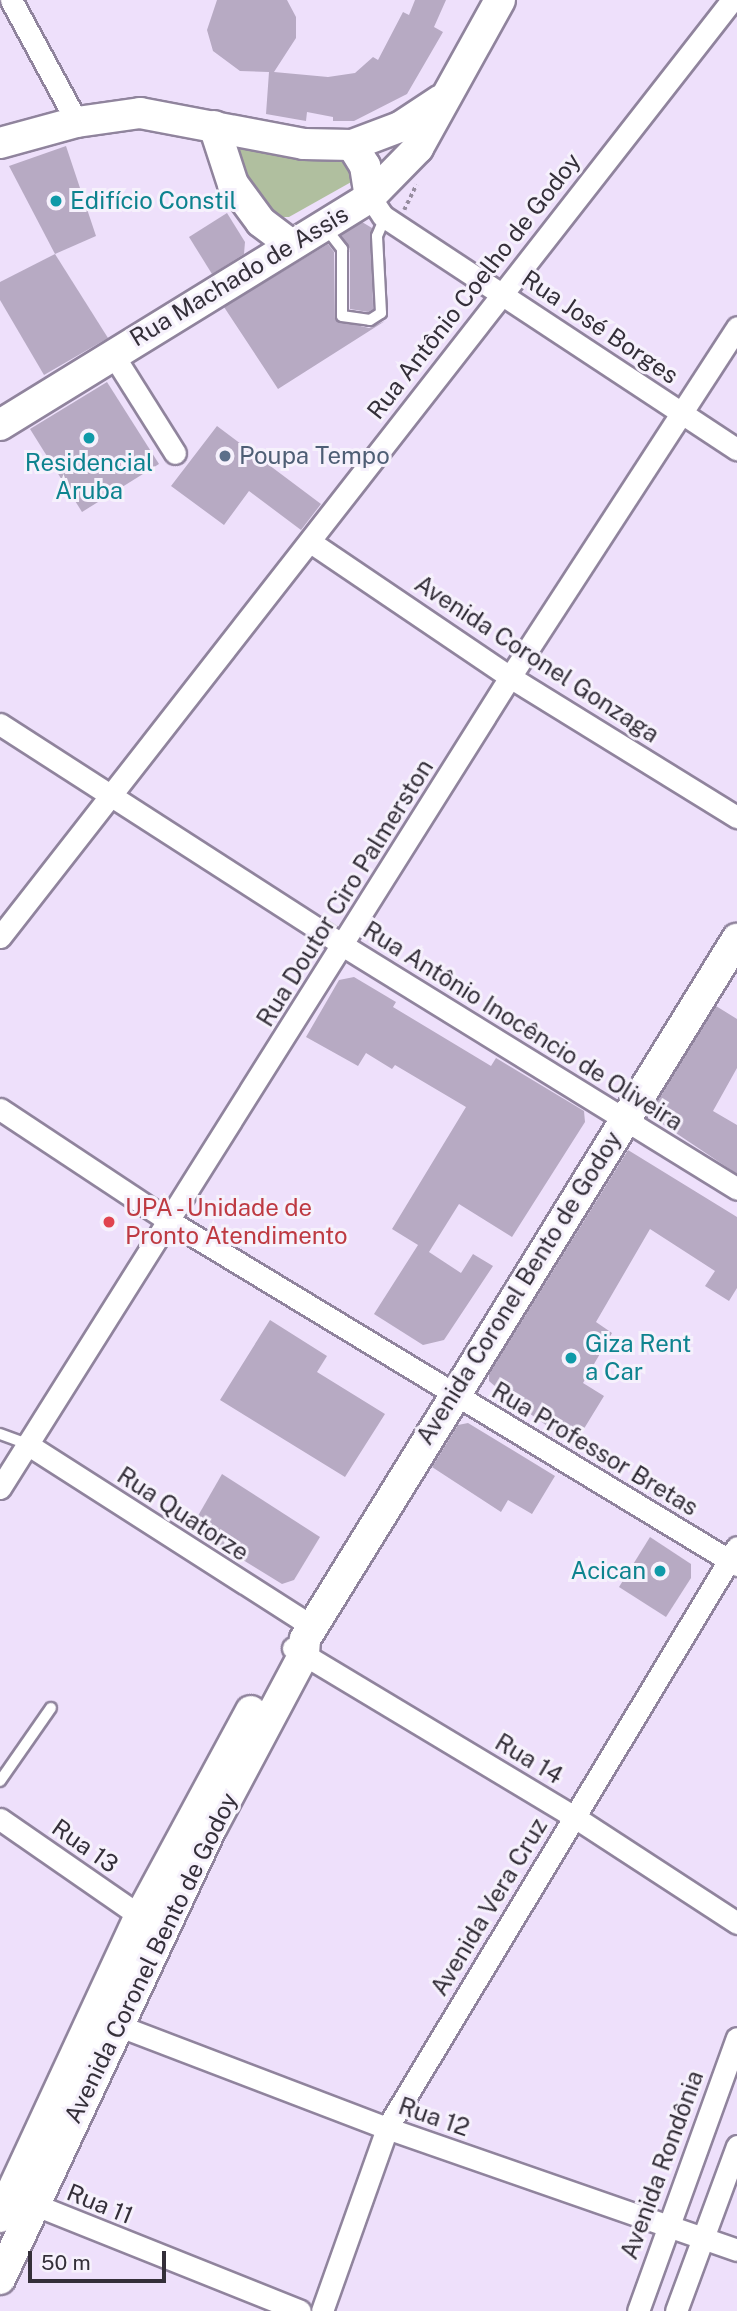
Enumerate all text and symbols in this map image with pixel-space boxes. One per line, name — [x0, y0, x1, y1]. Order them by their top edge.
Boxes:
street label: Rua Antônio Coelho de Godoy — [361, 147, 587, 425]
place label: Edifício Constil — [70, 187, 237, 215]
marker: Edifício Constil — [48, 193, 64, 209]
street label: Rua Machado de Assis — [124, 199, 354, 353]
street label: Rua José Borges — [516, 264, 684, 390]
marker: Residencial Aruba — [81, 430, 97, 446]
place label: Poupa Tempo — [239, 442, 390, 470]
marker: Poupa Tempo — [217, 448, 233, 464]
place label: Residencial Aruba — [25, 449, 153, 505]
street label: Avenida Coronel Gonzaga — [409, 569, 665, 749]
street label: Rua Doutor Ciro Palmerston — [251, 754, 439, 1032]
street label: Rua Antônio Inocêncio de Oliveira — [358, 915, 688, 1137]
street label: Avenida Coronel Bento de Godoy — [410, 1126, 628, 1450]
place label: UPA - Unidade de Pronto Atendimento — [125, 1194, 348, 1250]
marker: UPA - Unidade de Pronto Atendimento — [99, 1212, 119, 1232]
place label: Giza Rent a Car — [585, 1330, 691, 1386]
marker: Giza Rent a Car — [563, 1350, 579, 1366]
street label: Rua Professor Bretas — [487, 1376, 703, 1522]
street label: Rua Quatorze — [112, 1461, 254, 1567]
place label: Acican — [570, 1557, 646, 1585]
marker: Acican — [652, 1563, 668, 1579]
street label: Rua 14 — [490, 1728, 568, 1790]
street label: Avenida Coronel Bento de Godoy — [58, 1788, 244, 2128]
street label: Rua 13 — [46, 1813, 124, 1879]
street label: Avenida Vera Cruz — [425, 1813, 553, 2001]
street label: Avenida Rondônia — [615, 2067, 709, 2263]
street label: Rua 12 — [395, 2091, 473, 2143]
street label: Rua 11 — [63, 2178, 137, 2230]
scale bar — [32, 2238, 170, 2282]
text: 50 m — [41, 2250, 91, 2275]

